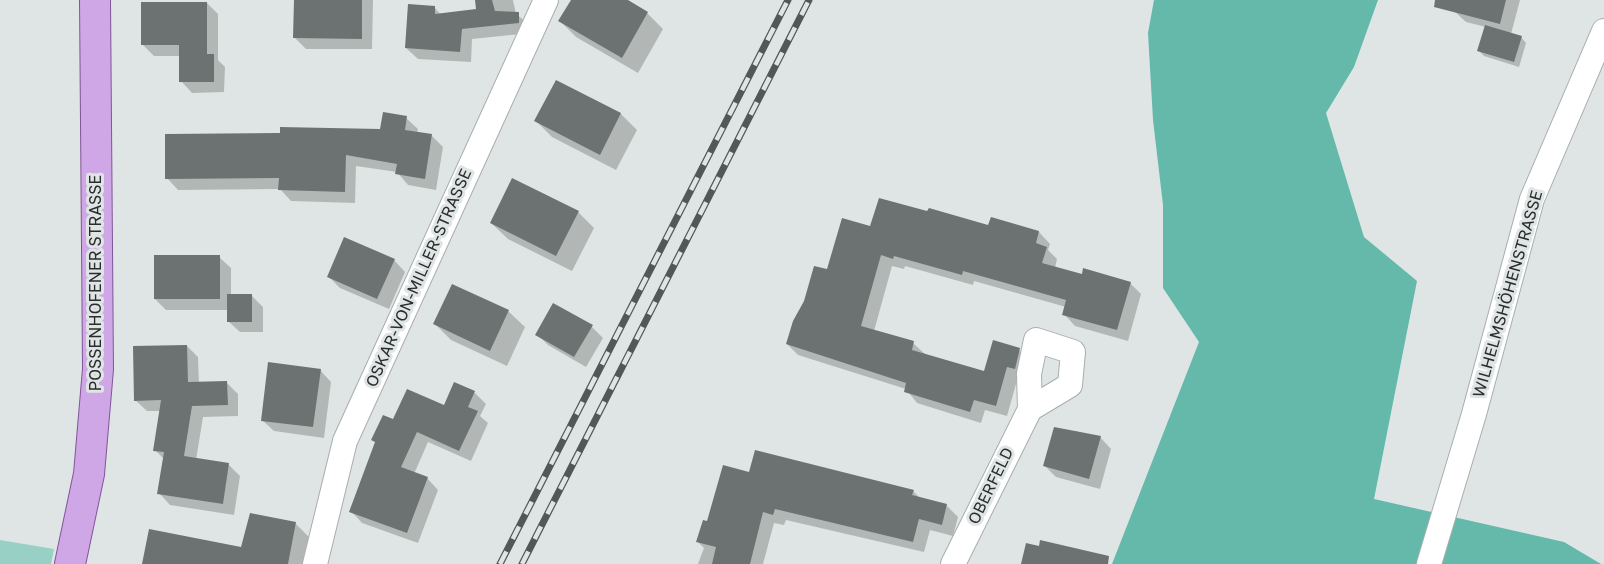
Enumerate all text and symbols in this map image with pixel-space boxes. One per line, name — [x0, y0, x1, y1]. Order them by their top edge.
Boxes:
street label: OSKAR-VON-MILLER-STRASSE — [362, 166, 476, 390]
street label: POSSENHOFENER STRASSE — [86, 175, 106, 391]
street label: WILHELMSHÖHENSTRASSE — [1469, 188, 1547, 400]
street label: OBERFELD — [964, 445, 1018, 527]

